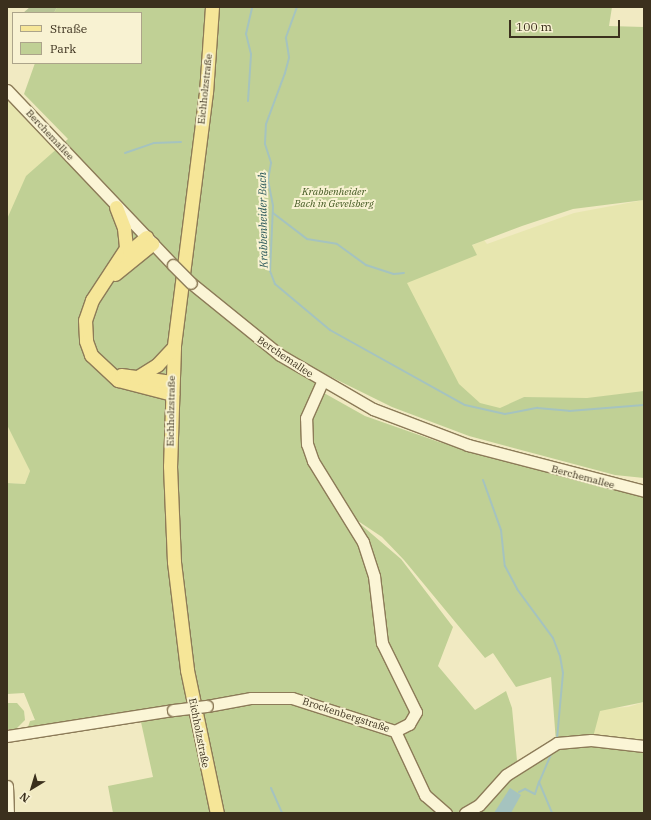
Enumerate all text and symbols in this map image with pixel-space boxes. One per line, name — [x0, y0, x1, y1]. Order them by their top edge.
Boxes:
legend — [12, 12, 142, 64]
scale bar — [511, 12, 622, 38]
text: 100 m — [516, 19, 552, 34]
text: Straße — [50, 21, 87, 36]
text: Park — [50, 41, 76, 56]
street label: Eichholzstraße — [195, 53, 215, 125]
street label: Berchemallee — [23, 107, 77, 163]
water label: Krabbenheider Bach — [256, 172, 270, 268]
park label: Krabbenheider Bach in Gevelsberg — [294, 185, 374, 208]
street label: Berchemallee — [255, 334, 315, 380]
street label: Eichholzstraße — [164, 375, 178, 447]
street label: Berchemallee — [550, 463, 616, 491]
street label: Brockenbergstraße — [301, 695, 391, 735]
street label: Eichholzstraße — [186, 697, 212, 769]
north arrow — [12, 768, 52, 808]
text: N — [17, 789, 32, 806]

